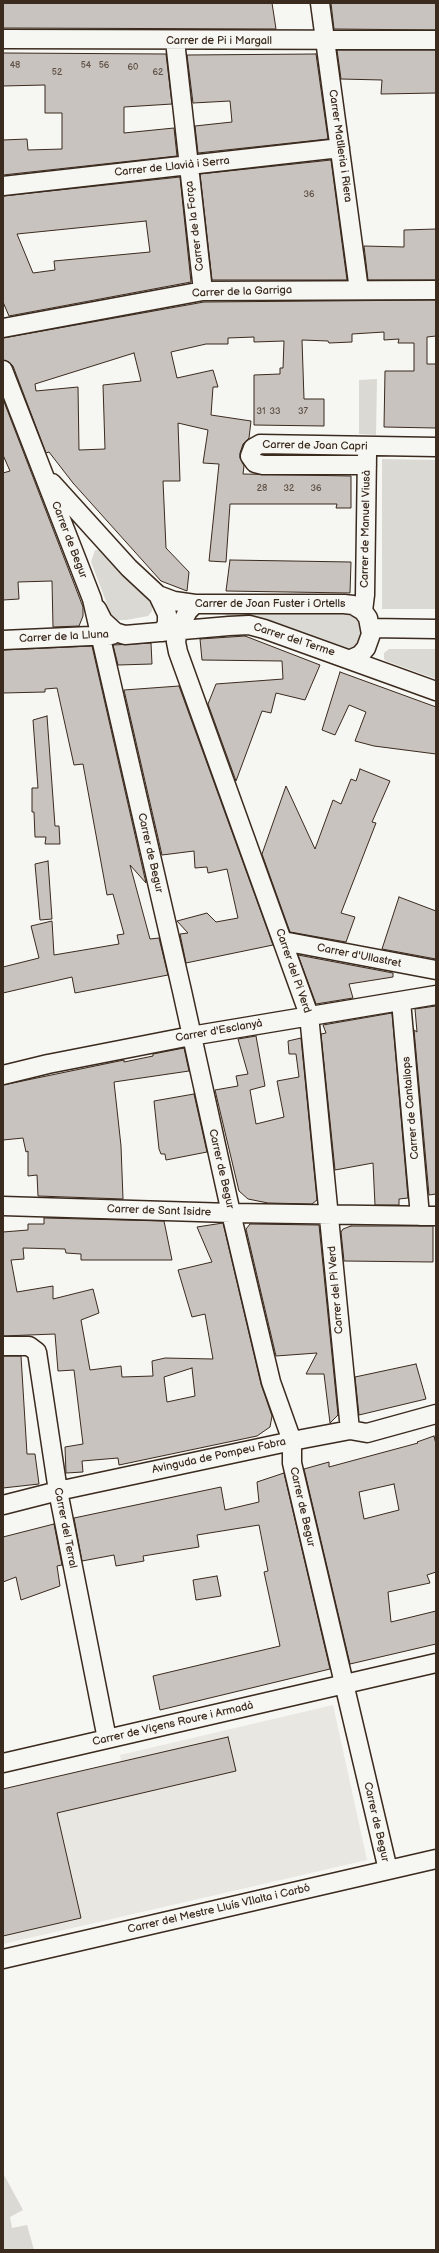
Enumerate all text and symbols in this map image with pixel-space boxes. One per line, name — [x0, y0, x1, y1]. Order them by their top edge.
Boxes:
street label: Carrer de Pi i Margall — [166, 34, 272, 48]
house number: 48 — [10, 61, 20, 71]
house number: 54 — [81, 61, 91, 71]
house number: 56 — [99, 61, 109, 71]
house number: 60 — [128, 63, 138, 73]
house number: 52 — [52, 68, 62, 78]
house number: 62 — [153, 68, 163, 78]
street label: Carrer Matlleria i Riera — [326, 89, 354, 203]
street label: Carrer de Llavià i Serra — [114, 154, 230, 180]
street label: Carrer de la Força — [183, 180, 207, 272]
house number: 36 — [303, 190, 315, 200]
street label: Carrer de la Garriga — [192, 284, 292, 300]
house number: 31 — [256, 407, 266, 417]
house number: 33 — [269, 407, 281, 417]
house number: 37 — [298, 407, 308, 417]
street label: Carrer de Joan Capri — [262, 438, 368, 454]
street label: Carrer de Manuel Viusà — [358, 470, 374, 588]
house number: 28 — [257, 484, 267, 494]
house number: 32 — [284, 484, 294, 494]
house number: 36 — [310, 484, 322, 494]
street label: Carrer de Begur — [48, 500, 90, 580]
street label: Carrer de Joan Fuster i Ortells — [195, 597, 345, 611]
street label: Carrer del Terme — [252, 621, 336, 659]
street label: Carrer de la Lluna — [19, 628, 109, 646]
street label: Carrer de Begur — [134, 812, 166, 894]
street label: Carrer del Pi Verd — [272, 927, 314, 1015]
street label: Carrer d'Ullastret — [316, 941, 402, 971]
street label: Carrer d'Esclanyà — [174, 1017, 264, 1045]
street label: Carrer de Cantallops — [400, 1056, 422, 1160]
street label: Carrer de Begur — [205, 1128, 237, 1210]
street label: Carrer de Sant Isidre — [107, 1203, 211, 1219]
street label: Carrer del Pi Verd — [326, 1245, 346, 1335]
street label: Avinguda de Pompeu Fabra — [151, 1435, 287, 1477]
street label: Carrer de Begur — [286, 1466, 318, 1548]
street label: Carrer del Terral — [51, 1487, 79, 1569]
street label: Carrer de Viçens Roure i Armadà — [91, 1699, 255, 1749]
street label: Carrer de Begur — [360, 1781, 392, 1863]
street label: Carrer del Mestre Lluís VIlalta i Carbó — [126, 1882, 312, 1936]

